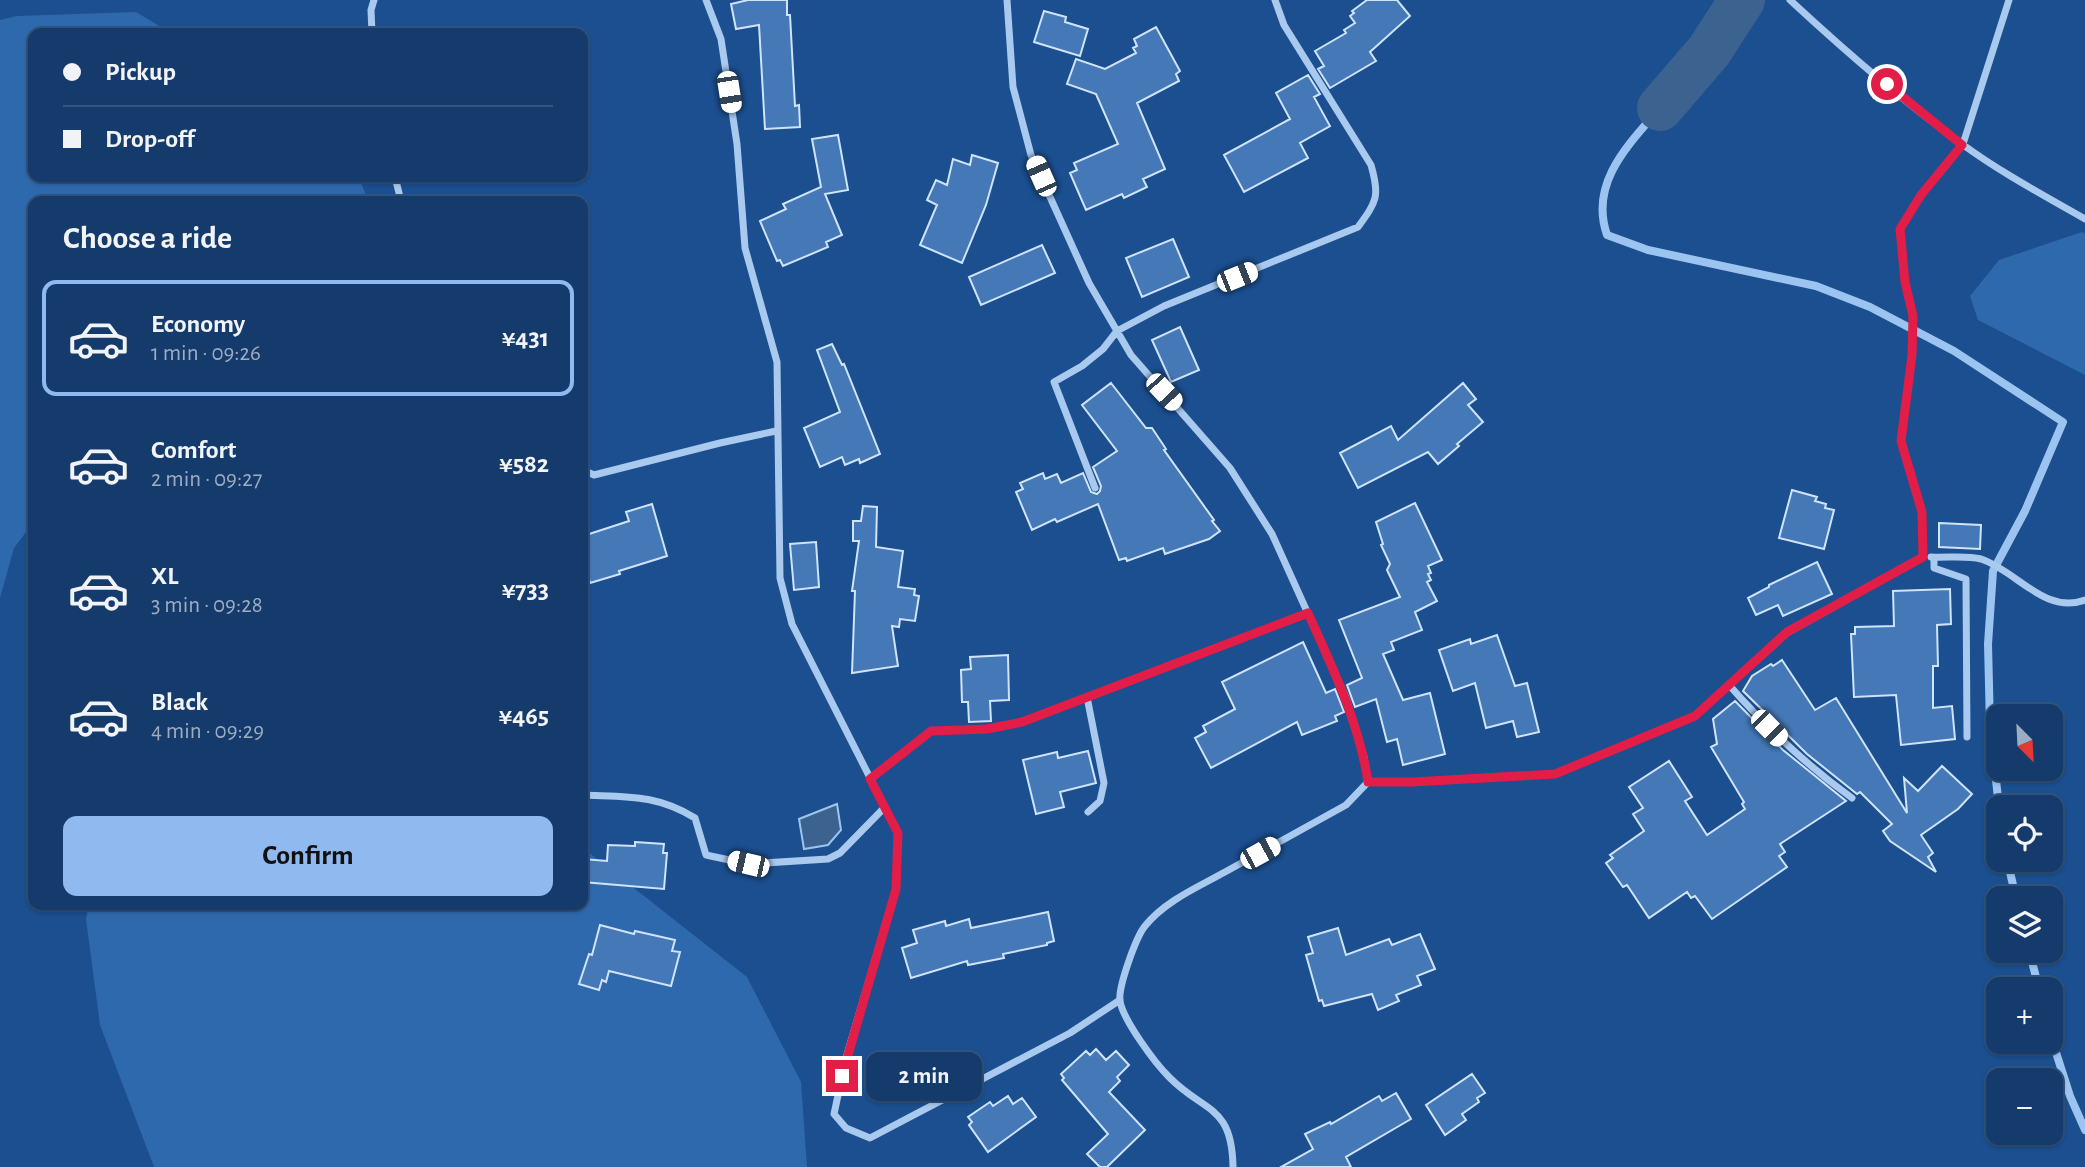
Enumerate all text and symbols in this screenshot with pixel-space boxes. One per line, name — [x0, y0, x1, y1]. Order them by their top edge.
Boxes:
text: Pickup — [105, 59, 176, 85]
route start — [1871, 68, 1903, 100]
car — [716, 70, 743, 114]
text: Drop-off — [105, 126, 194, 152]
car — [1023, 153, 1060, 199]
text: Choose a ride — [63, 222, 232, 254]
car — [1214, 259, 1261, 295]
icon: car — [67, 307, 130, 370]
text: Economy — [151, 311, 245, 337]
text: ¥431 — [502, 325, 549, 351]
text: 1 min · 09:26 — [151, 342, 261, 365]
car — [1142, 369, 1187, 415]
icon: car — [67, 433, 130, 496]
text: Comfort — [151, 437, 236, 463]
text: ¥582 — [499, 451, 549, 477]
text: 2 min · 09:27 — [151, 468, 262, 491]
icon: car — [67, 559, 130, 622]
text: XL — [151, 563, 178, 589]
text: ¥733 — [502, 577, 549, 603]
text: 3 min · 09:28 — [151, 594, 263, 617]
icon: car — [67, 685, 130, 748]
text: Black — [151, 689, 208, 715]
text: ¥465 — [498, 703, 549, 729]
north arrow — [1986, 704, 2063, 780]
map controls — [1986, 704, 2063, 1145]
car — [1747, 706, 1792, 750]
text: 4 min · 09:29 — [151, 720, 264, 743]
button: locate — [1986, 795, 2063, 872]
button: Confirm — [63, 816, 553, 896]
car — [1237, 834, 1284, 872]
car — [726, 849, 771, 879]
button: layers — [1986, 886, 2063, 963]
button: + — [1986, 977, 2063, 1054]
callout: 2 min — [866, 1052, 982, 1100]
route end — [826, 1060, 858, 1092]
text: 2 min — [898, 1065, 950, 1088]
button: − — [1986, 1068, 2063, 1145]

